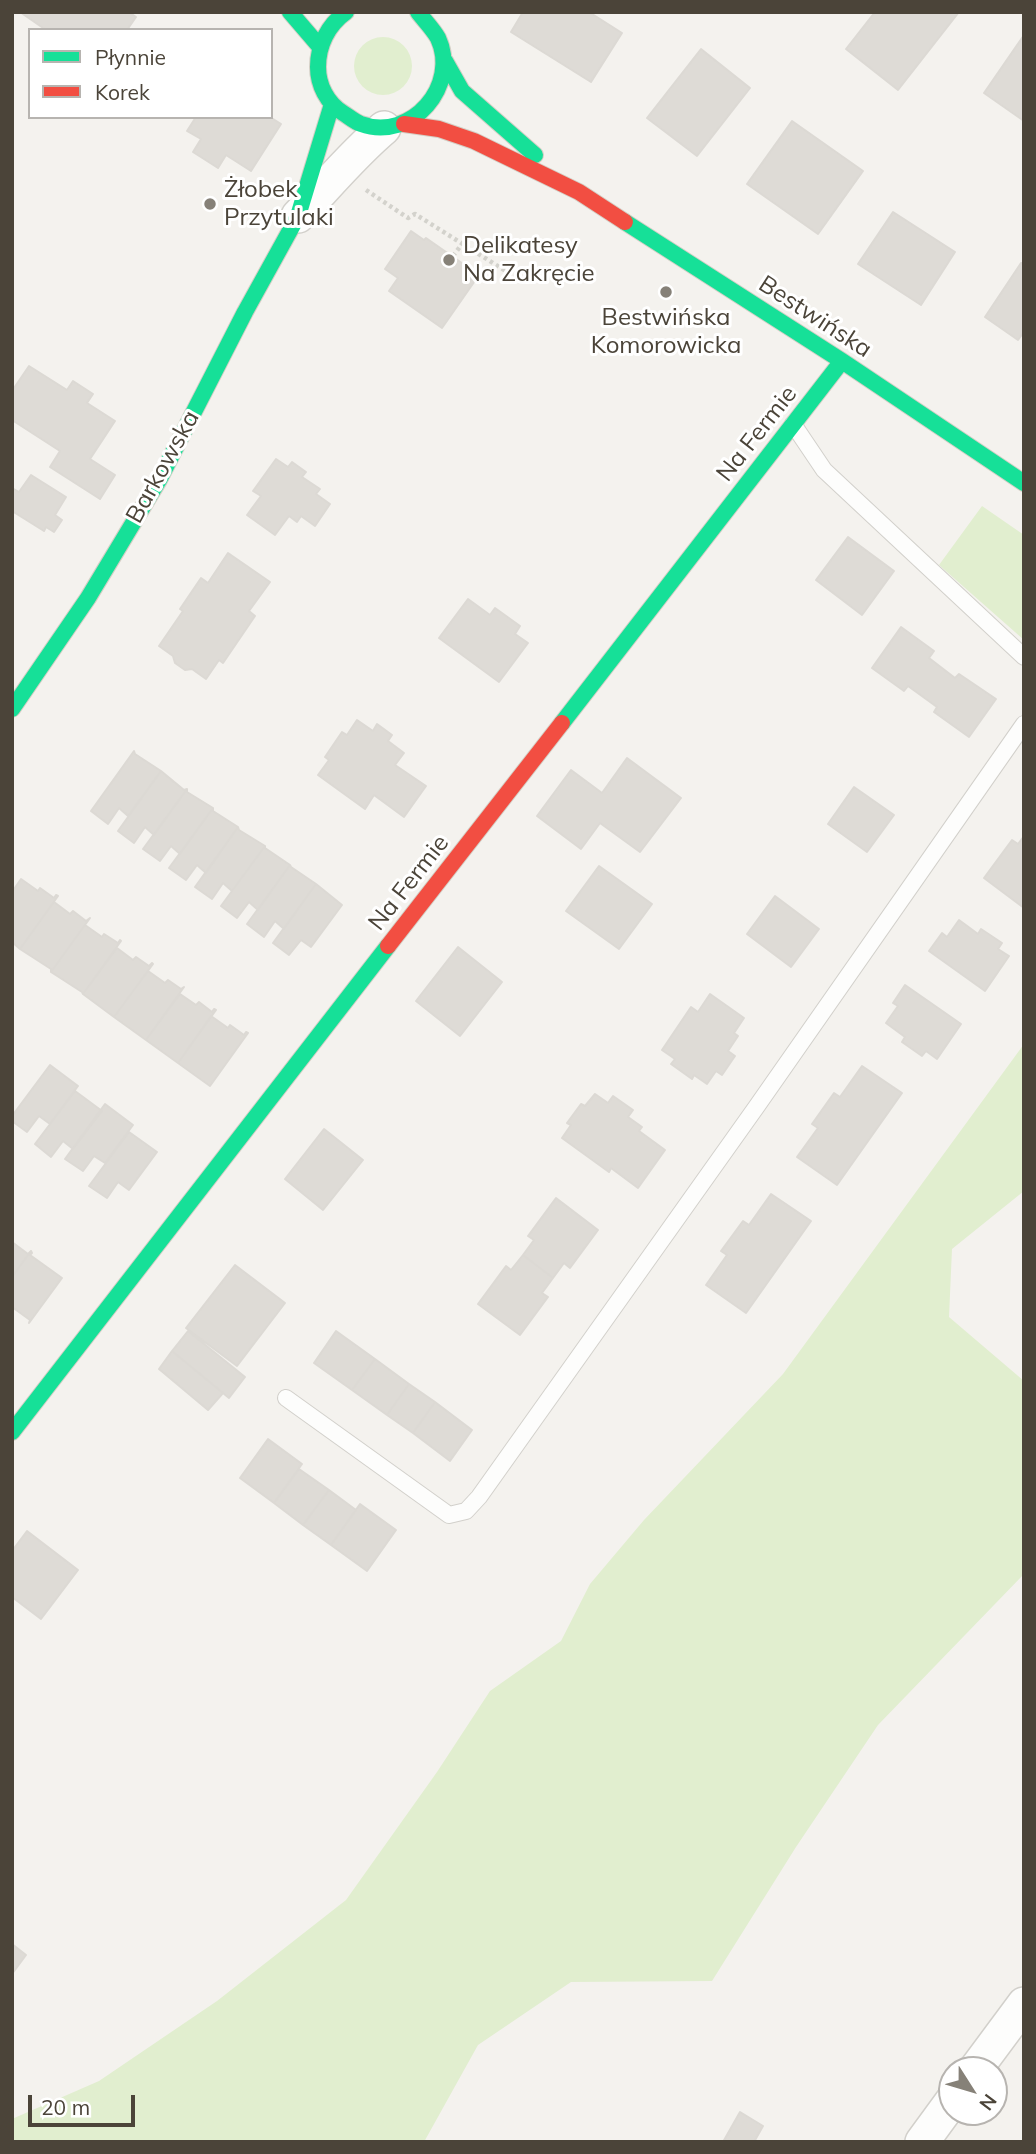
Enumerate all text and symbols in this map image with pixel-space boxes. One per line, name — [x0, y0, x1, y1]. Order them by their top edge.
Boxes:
legend — [28, 28, 273, 119]
text: Płynnie — [95, 44, 166, 70]
text: Korek — [95, 79, 150, 105]
place label: Żłobek Przytulaki — [224, 176, 334, 232]
marker: Żłobek Przytulaki — [202, 196, 218, 212]
place label: Delikatesy Na Zakręcie — [463, 232, 595, 288]
marker: Delikatesy Na Zakręcie — [441, 252, 457, 268]
street label: Bestwińska — [753, 270, 877, 364]
marker: Bestwińska Komorowicka — [658, 284, 674, 300]
place label: Bestwińska Komorowicka — [591, 304, 741, 360]
street label: Na Fermie — [711, 381, 803, 487]
street label: Barkowska — [120, 406, 206, 528]
street label: Na Fermie — [363, 830, 455, 936]
north arrow — [938, 2056, 1008, 2126]
scale bar — [32, 2080, 138, 2124]
text: N — [974, 2089, 1002, 2115]
text: 20 m — [41, 2094, 90, 2120]

